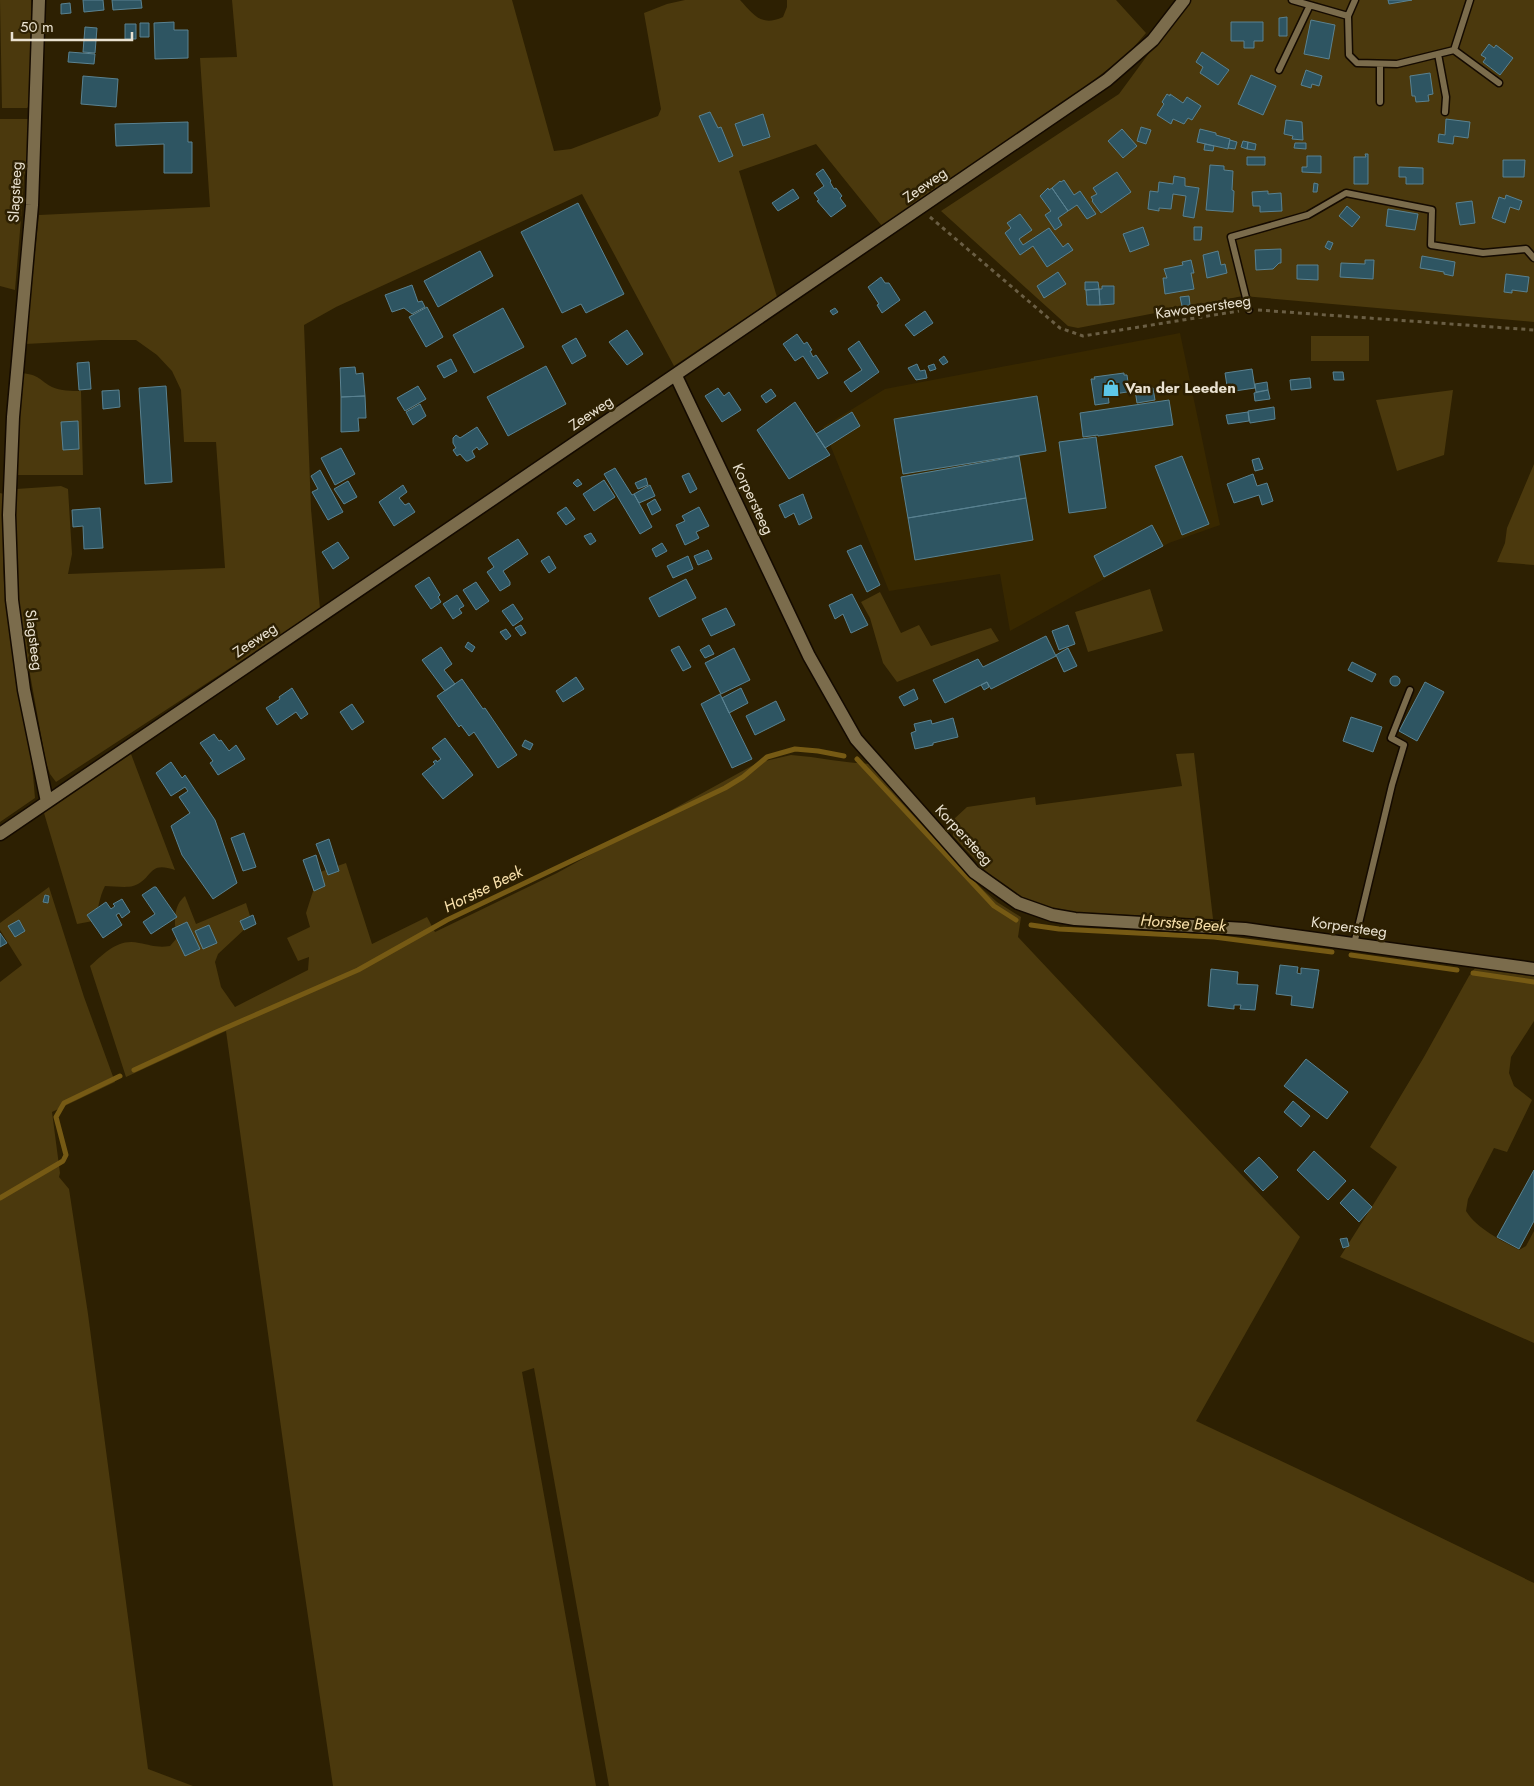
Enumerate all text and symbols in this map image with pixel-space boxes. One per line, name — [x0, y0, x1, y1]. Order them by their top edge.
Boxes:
scale bar — [12, 10, 132, 42]
text: 50 m — [20, 16, 54, 38]
street label: Slagsteeg — [2, 161, 28, 223]
street label: Zeeweg — [899, 162, 951, 208]
street label: Kawoepersteeg — [1154, 289, 1252, 325]
place label: Van der Leeden — [1124, 377, 1236, 399]
shop icon: Van der Leeden — [1101, 378, 1121, 398]
street label: Zeeweg — [564, 390, 618, 436]
street label: Korpersteeg — [727, 460, 779, 538]
street label: Slagsteeg — [19, 608, 49, 672]
street label: Zeeweg — [228, 617, 282, 663]
street label: Korpersteeg — [930, 800, 998, 870]
water label: Horstse Beek — [440, 859, 527, 918]
water label: Horstse Beek — [1140, 909, 1228, 938]
street label: Korpersteeg — [1310, 911, 1388, 943]

